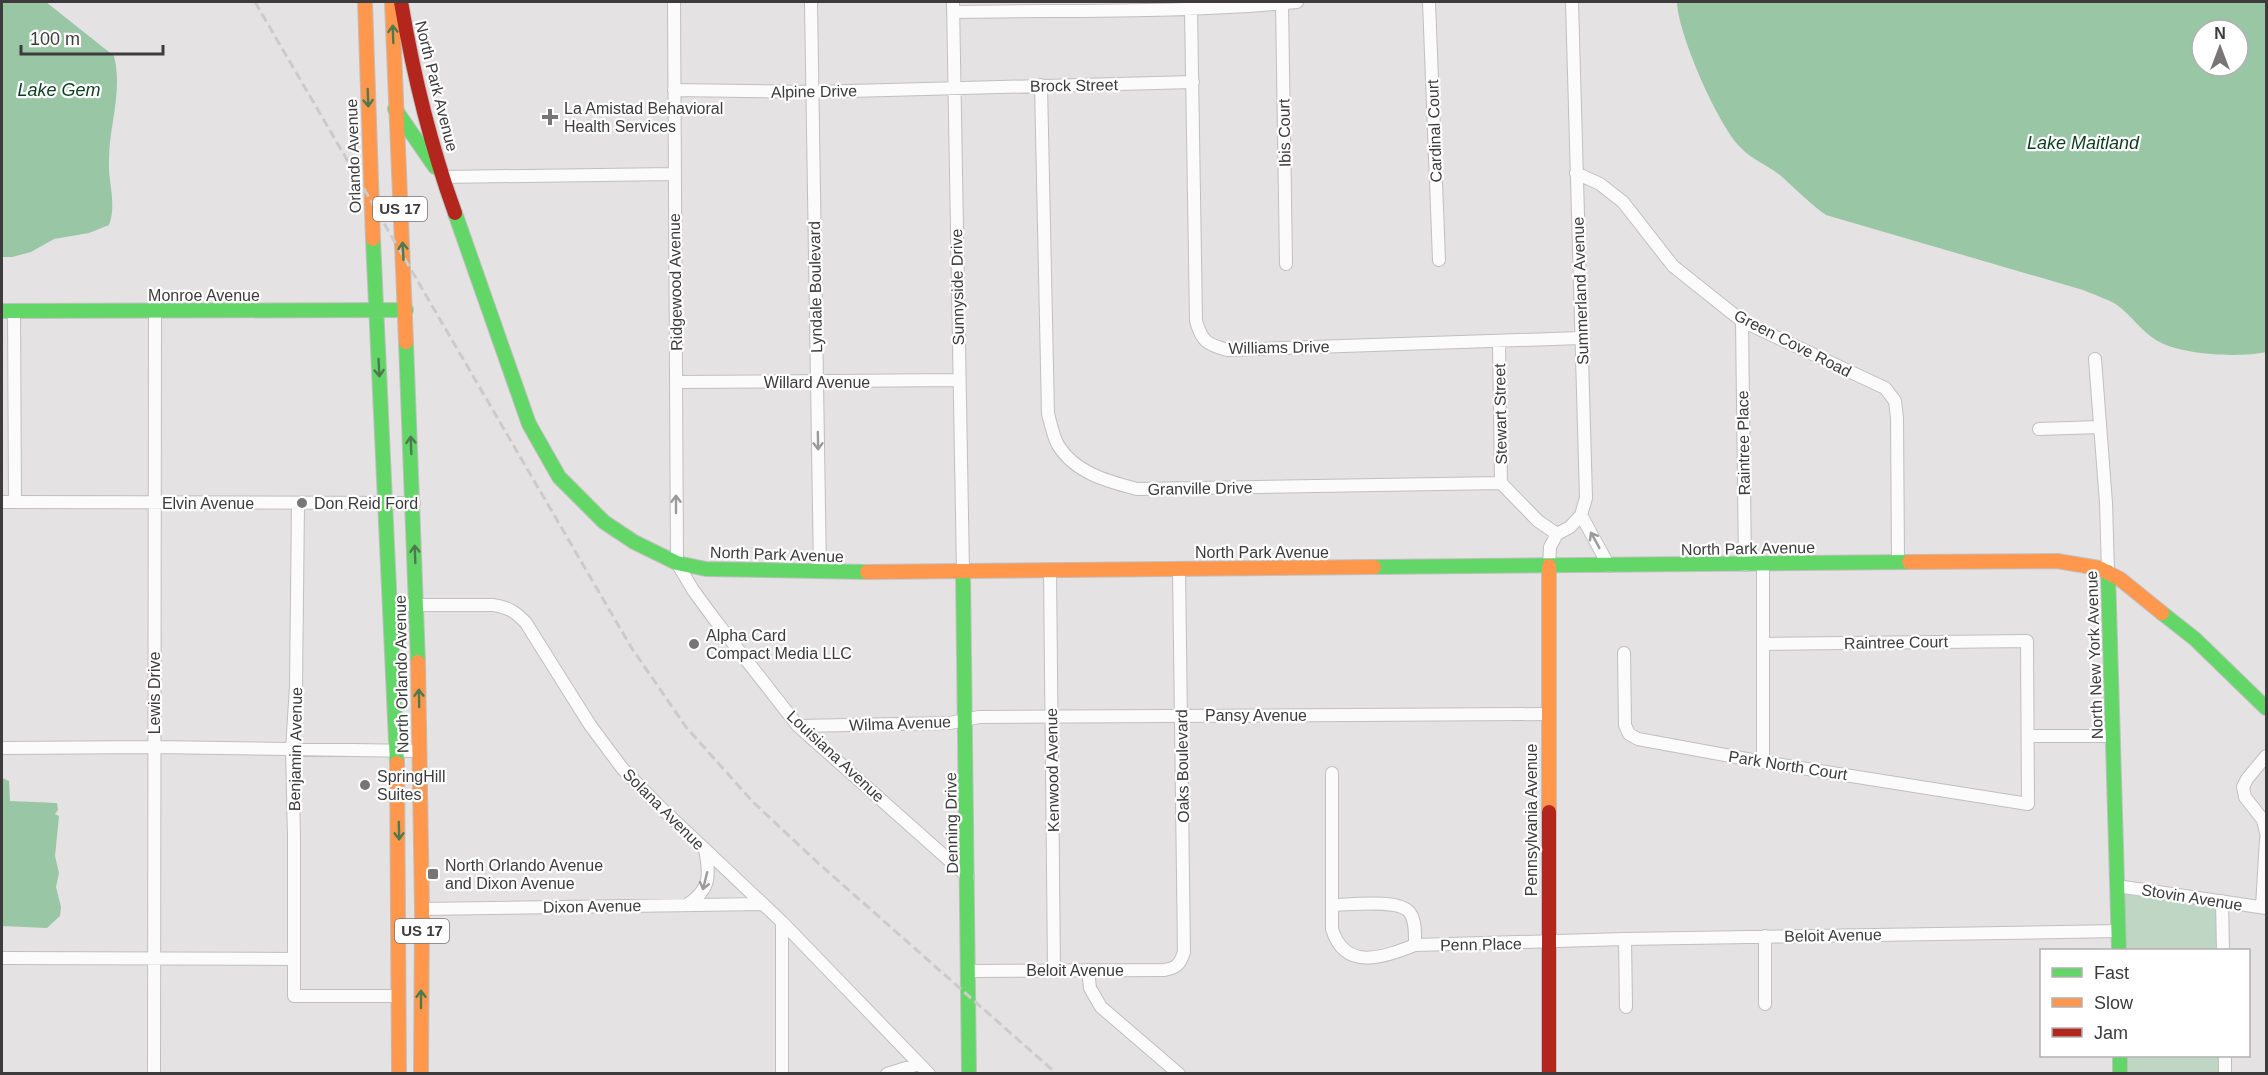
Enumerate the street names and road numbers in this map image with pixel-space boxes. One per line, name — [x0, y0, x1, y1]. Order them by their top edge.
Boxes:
street label: North Park Avenue — [412, 19, 461, 153]
street label: Brock Street — [1030, 76, 1119, 95]
street label: Cardinal Court — [1424, 79, 1445, 183]
street label: Alpine Drive — [771, 82, 857, 101]
street label: Orlando Avenue — [343, 98, 364, 213]
street label: Ibis Court — [1275, 98, 1294, 167]
road number: US 17 — [373, 197, 427, 221]
street label: Ridgewood Avenue — [666, 213, 685, 351]
street label: Summerland Avenue — [1569, 217, 1592, 365]
street label: Lyndale Boulevard — [806, 221, 825, 353]
street label: Sunnyside Drive — [948, 229, 967, 345]
street label: Monroe Avenue — [148, 287, 260, 304]
street label: Green Cove Road — [1731, 307, 1854, 380]
street label: Williams Drive — [1228, 338, 1330, 357]
street label: Stewart Street — [1491, 363, 1510, 465]
street label: Willard Avenue — [764, 374, 870, 391]
street label: Raintree Place — [1734, 390, 1753, 496]
street label: Granville Drive — [1147, 479, 1253, 498]
street label: Elvin Avenue — [162, 495, 254, 512]
street label: North Park Avenue — [1681, 539, 1815, 558]
street label: North Park Avenue — [710, 544, 844, 565]
street label: North Park Avenue — [1195, 544, 1329, 561]
street label: North New York Avenue — [2083, 570, 2106, 740]
street label: North Orlando Avenue — [392, 595, 411, 753]
street label: Raintree Court — [1844, 633, 1949, 652]
street label: Lewis Drive — [146, 652, 163, 734]
street label: Benjamin Avenue — [286, 687, 305, 811]
street label: Louisiana Avenue — [784, 707, 888, 806]
street label: Pansy Avenue — [1205, 707, 1307, 724]
street label: Kenwood Avenue — [1043, 708, 1062, 832]
street label: Oaks Boulevard — [1173, 709, 1192, 823]
street label: Wilma Avenue — [849, 713, 951, 734]
street label: Pennsylvania Avenue — [1523, 744, 1540, 896]
street label: Park North Court — [1727, 748, 1849, 783]
street label: Solana Avenue — [620, 765, 708, 853]
street label: Denning Drive — [942, 772, 961, 874]
street label: Stovin Avenue — [2140, 881, 2244, 914]
street label: Dixon Avenue — [543, 897, 641, 916]
road number: US 17 — [395, 919, 449, 943]
street label: Beloit Avenue — [1784, 926, 1882, 945]
street label: Penn Place — [1440, 935, 1522, 954]
street label: Beloit Avenue — [1026, 962, 1124, 979]

